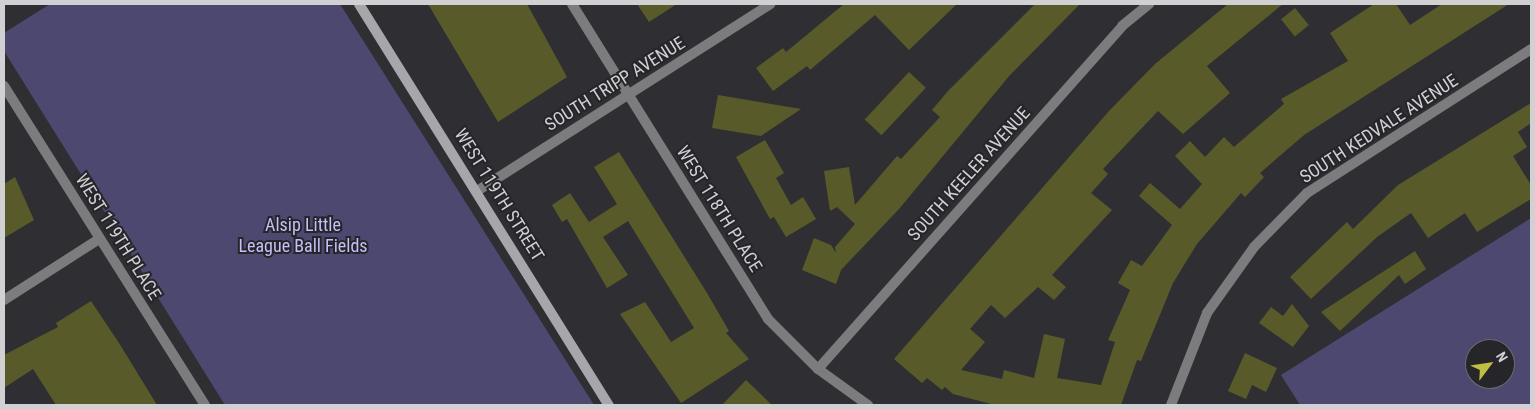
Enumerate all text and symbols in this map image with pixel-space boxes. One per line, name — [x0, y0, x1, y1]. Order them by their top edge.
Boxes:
street label: SOUTH TRIPP AVENUE — [541, 32, 689, 136]
street label: SOUTH KEDVALE AVENUE — [1296, 70, 1462, 188]
street label: SOUTH KEELER AVENUE — [903, 103, 1035, 245]
street label: WEST 119TH STREET — [449, 125, 549, 265]
street label: WEST 118TH PLACE — [671, 142, 767, 276]
street label: WEST 119TH PLACE — [70, 170, 166, 304]
park label: Alsip Little League Ball Fields — [238, 215, 368, 258]
north arrow — [1465, 339, 1515, 389]
text: N — [1493, 349, 1511, 365]

